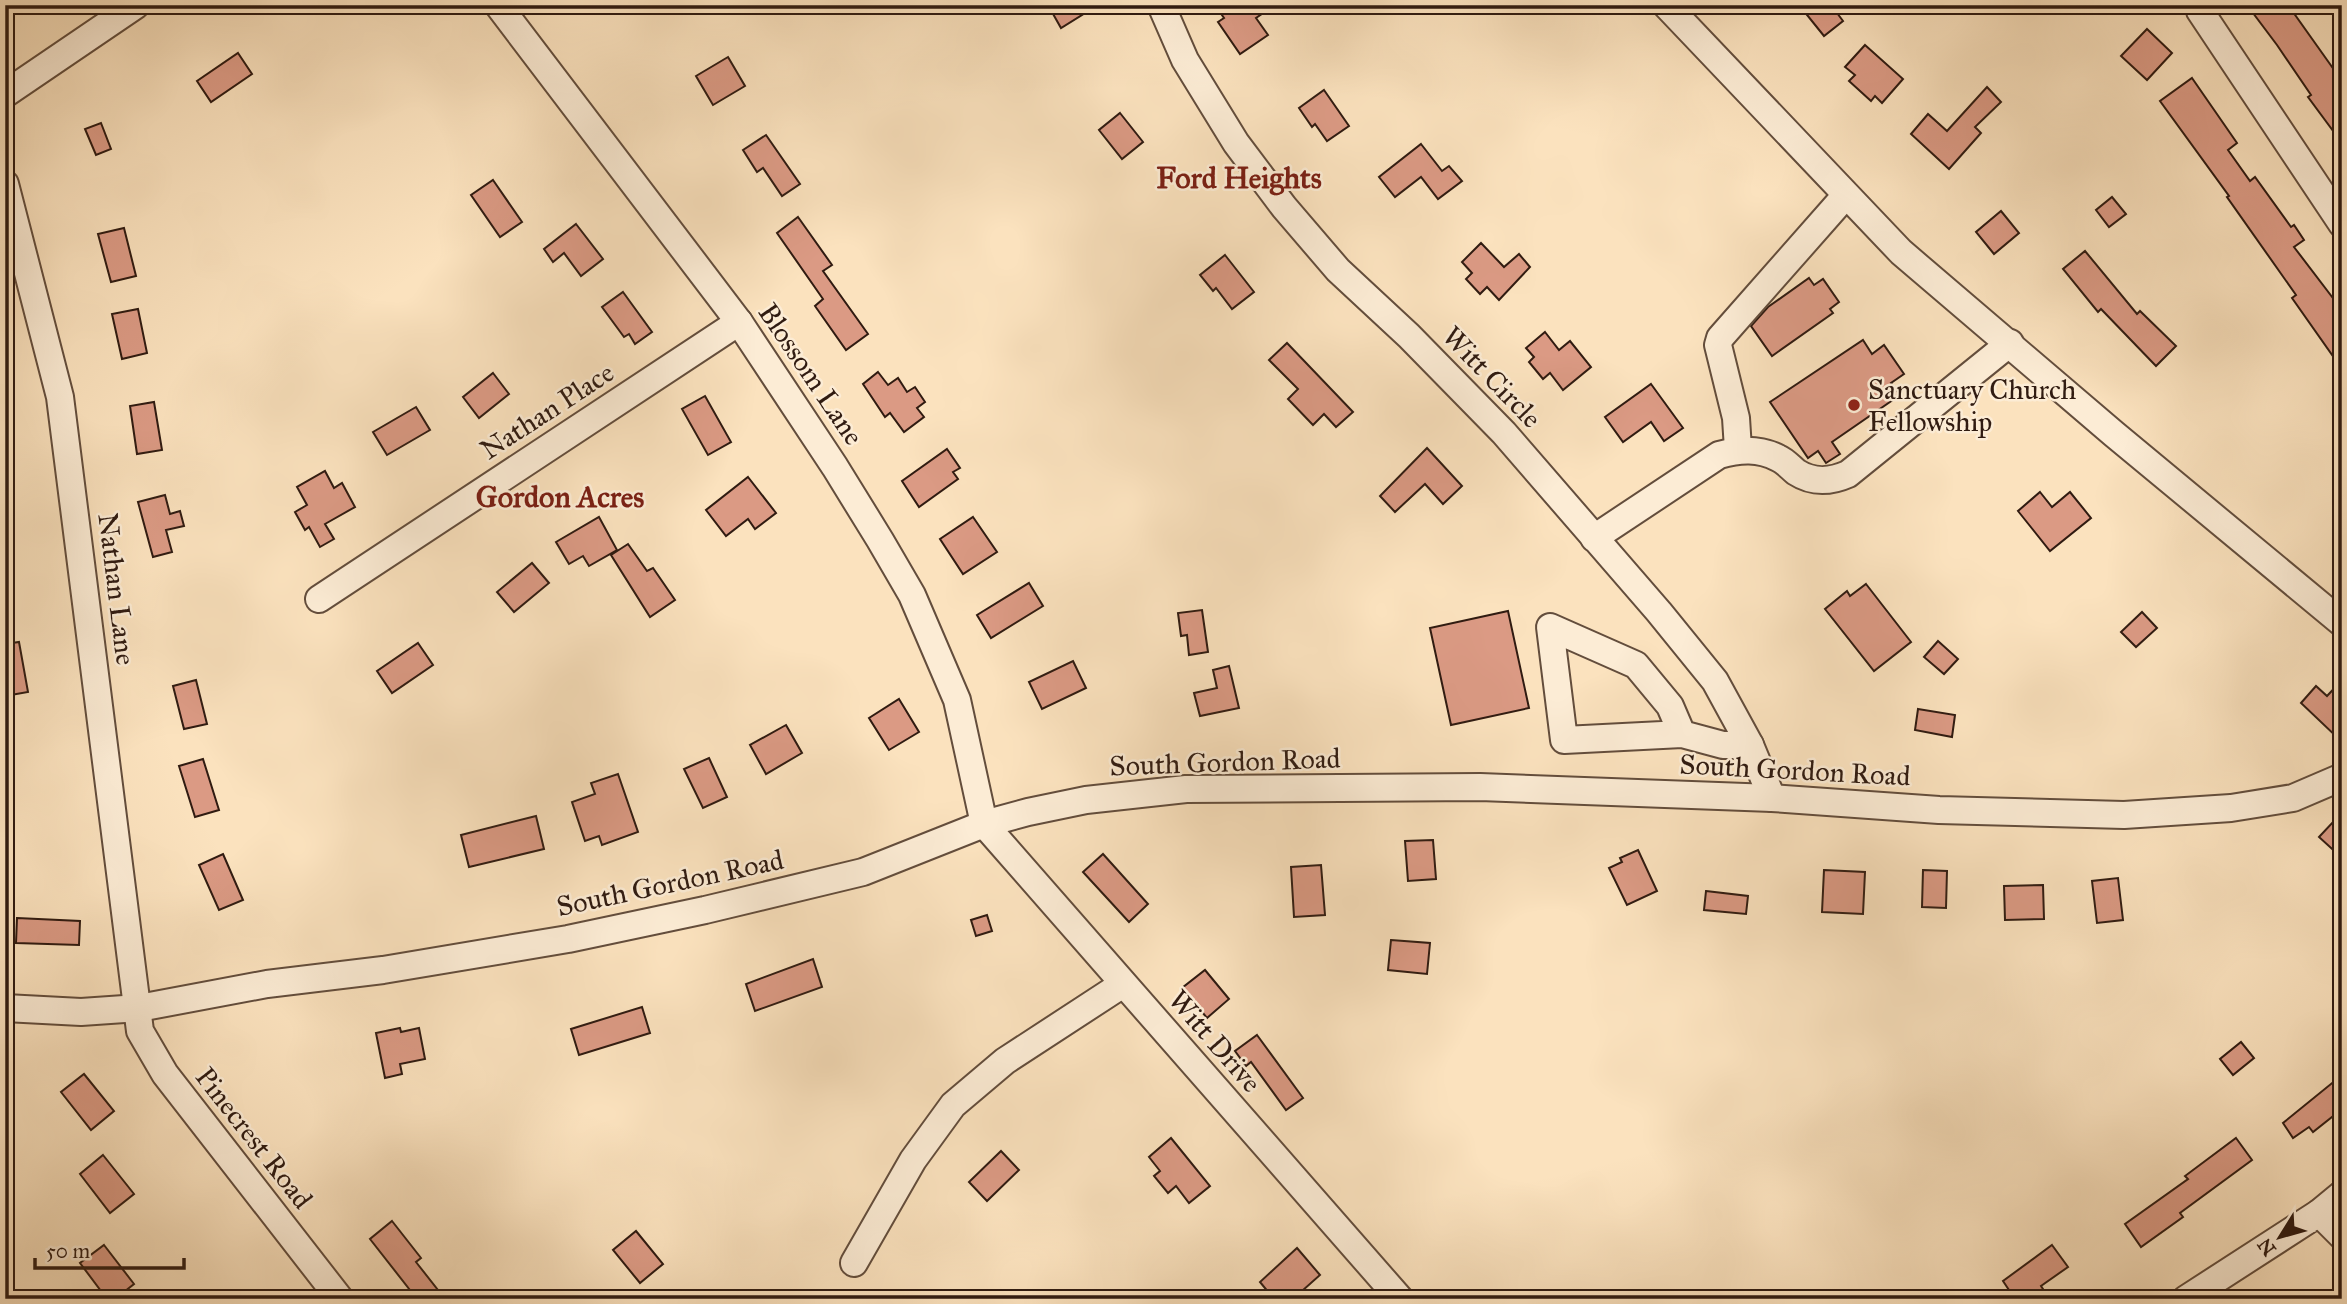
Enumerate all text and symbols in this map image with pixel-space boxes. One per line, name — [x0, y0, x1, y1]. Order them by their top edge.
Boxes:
district label: Ford Heights — [1156, 160, 1322, 196]
street label: Blossom Lane — [751, 296, 871, 452]
street label: Witt Circle — [1435, 319, 1549, 435]
street label: Nathan Place — [474, 355, 620, 467]
place label: Sanctuary Church Fellowship — [1868, 372, 2077, 439]
marker: Sanctuary Church Fellowship — [1846, 397, 1862, 413]
district label: Gordon Acres — [476, 479, 644, 515]
street label: Nathan Lane — [90, 511, 144, 667]
street label: South Gordon Road — [1109, 740, 1341, 784]
street label: South Gordon Road — [1679, 746, 1911, 794]
street label: South Gordon Road — [553, 842, 787, 924]
street label: Witt Drive — [1161, 982, 1269, 1100]
street label: Pinecrest Road — [188, 1060, 320, 1216]
north arrow — [2246, 1202, 2316, 1272]
scale bar — [35, 1227, 184, 1271]
text: N — [2253, 1234, 2281, 1260]
text: 50 m — [46, 1238, 91, 1264]

